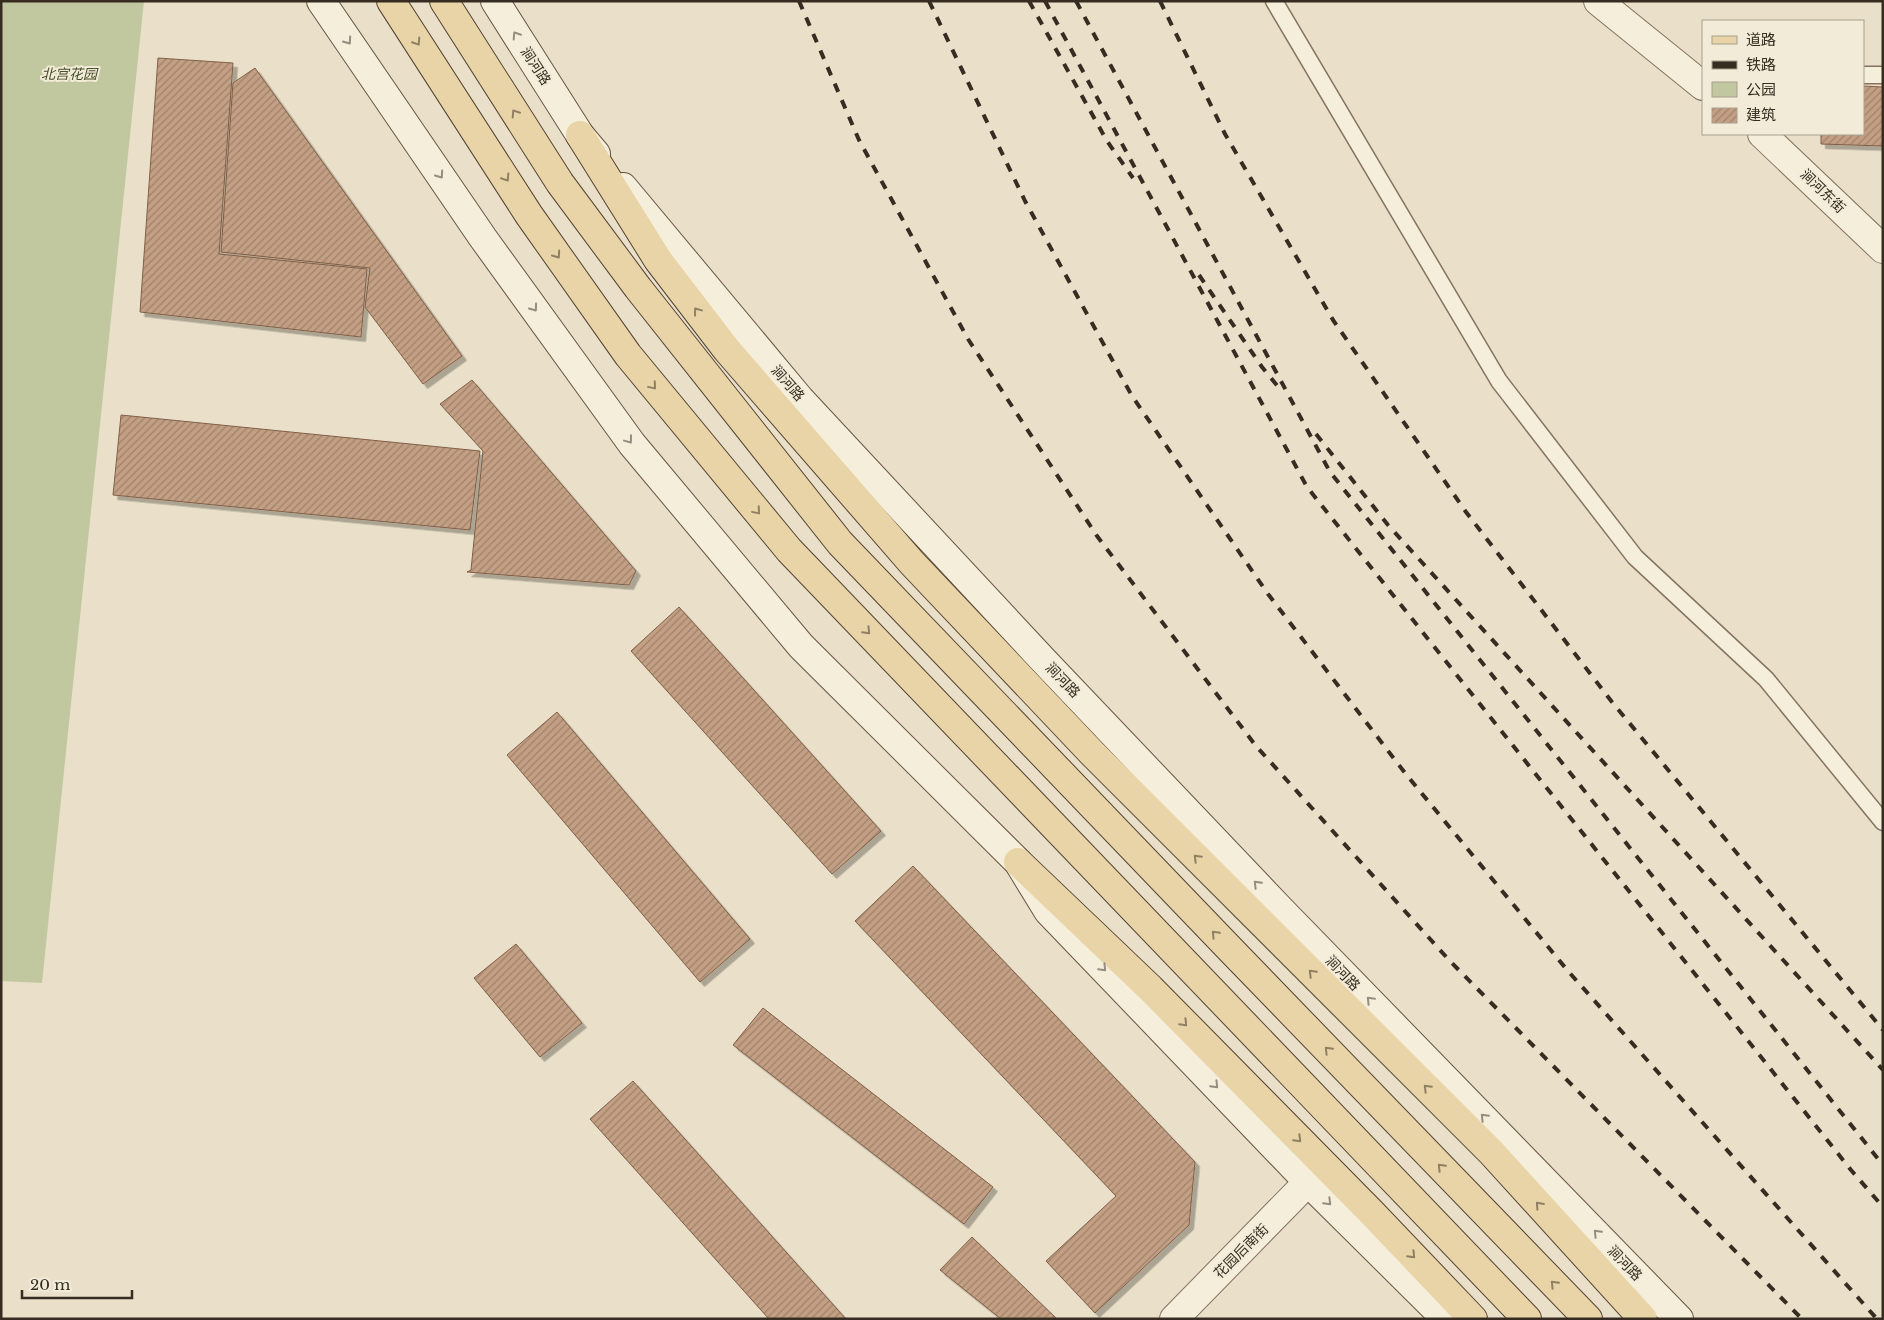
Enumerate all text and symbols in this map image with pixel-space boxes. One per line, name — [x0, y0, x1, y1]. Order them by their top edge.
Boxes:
legend — [1702, 20, 1864, 135]
text: 道路 — [1746, 30, 1776, 49]
one-way arrow — [513, 31, 522, 40]
one-way arrow — [342, 36, 351, 45]
one-way arrow — [411, 36, 420, 46]
street label: 涧河路 — [517, 43, 555, 89]
text: 铁路 — [1746, 55, 1776, 74]
park label: 北宫花园 — [41, 65, 99, 83]
text: 公园 — [1746, 80, 1776, 99]
text: 建筑 — [1746, 105, 1776, 124]
one-way arrow — [512, 109, 521, 118]
street label: 涧河东街 — [1797, 165, 1849, 217]
one-way arrow — [434, 170, 443, 179]
one-way arrow — [499, 173, 509, 182]
one-way arrow — [551, 249, 560, 259]
one-way arrow — [528, 302, 537, 312]
one-way arrow — [694, 307, 703, 317]
street label: 涧河路 — [767, 361, 809, 405]
one-way arrow — [648, 380, 657, 389]
one-way arrow — [623, 434, 632, 444]
one-way arrow — [751, 505, 759, 514]
one-way arrow — [861, 625, 870, 634]
street label: 涧河路 — [1042, 659, 1084, 701]
one-way arrow — [1194, 855, 1203, 864]
one-way arrow — [1254, 881, 1263, 890]
one-way arrow — [1212, 930, 1221, 939]
street label: 涧河路 — [1322, 952, 1364, 994]
one-way arrow — [1097, 962, 1106, 971]
one-way arrow — [1309, 970, 1318, 979]
one-way arrow — [1367, 997, 1376, 1006]
one-way arrow — [1178, 1017, 1187, 1026]
one-way arrow — [1325, 1047, 1334, 1056]
one-way arrow — [1209, 1080, 1218, 1089]
one-way arrow — [1423, 1085, 1432, 1094]
one-way arrow — [1480, 1113, 1489, 1122]
one-way arrow — [1292, 1133, 1301, 1142]
one-way arrow — [1438, 1164, 1447, 1173]
one-way arrow — [1322, 1196, 1331, 1205]
one-way arrow — [1536, 1202, 1545, 1211]
street label: 花园后南街 — [1210, 1220, 1272, 1282]
one-way arrow — [1594, 1230, 1603, 1239]
street label: 涧河路 — [1604, 1242, 1646, 1284]
one-way arrow — [1406, 1249, 1415, 1258]
scale bar — [22, 1268, 132, 1300]
text: 20 m — [30, 1275, 70, 1294]
one-way arrow — [1551, 1280, 1560, 1289]

